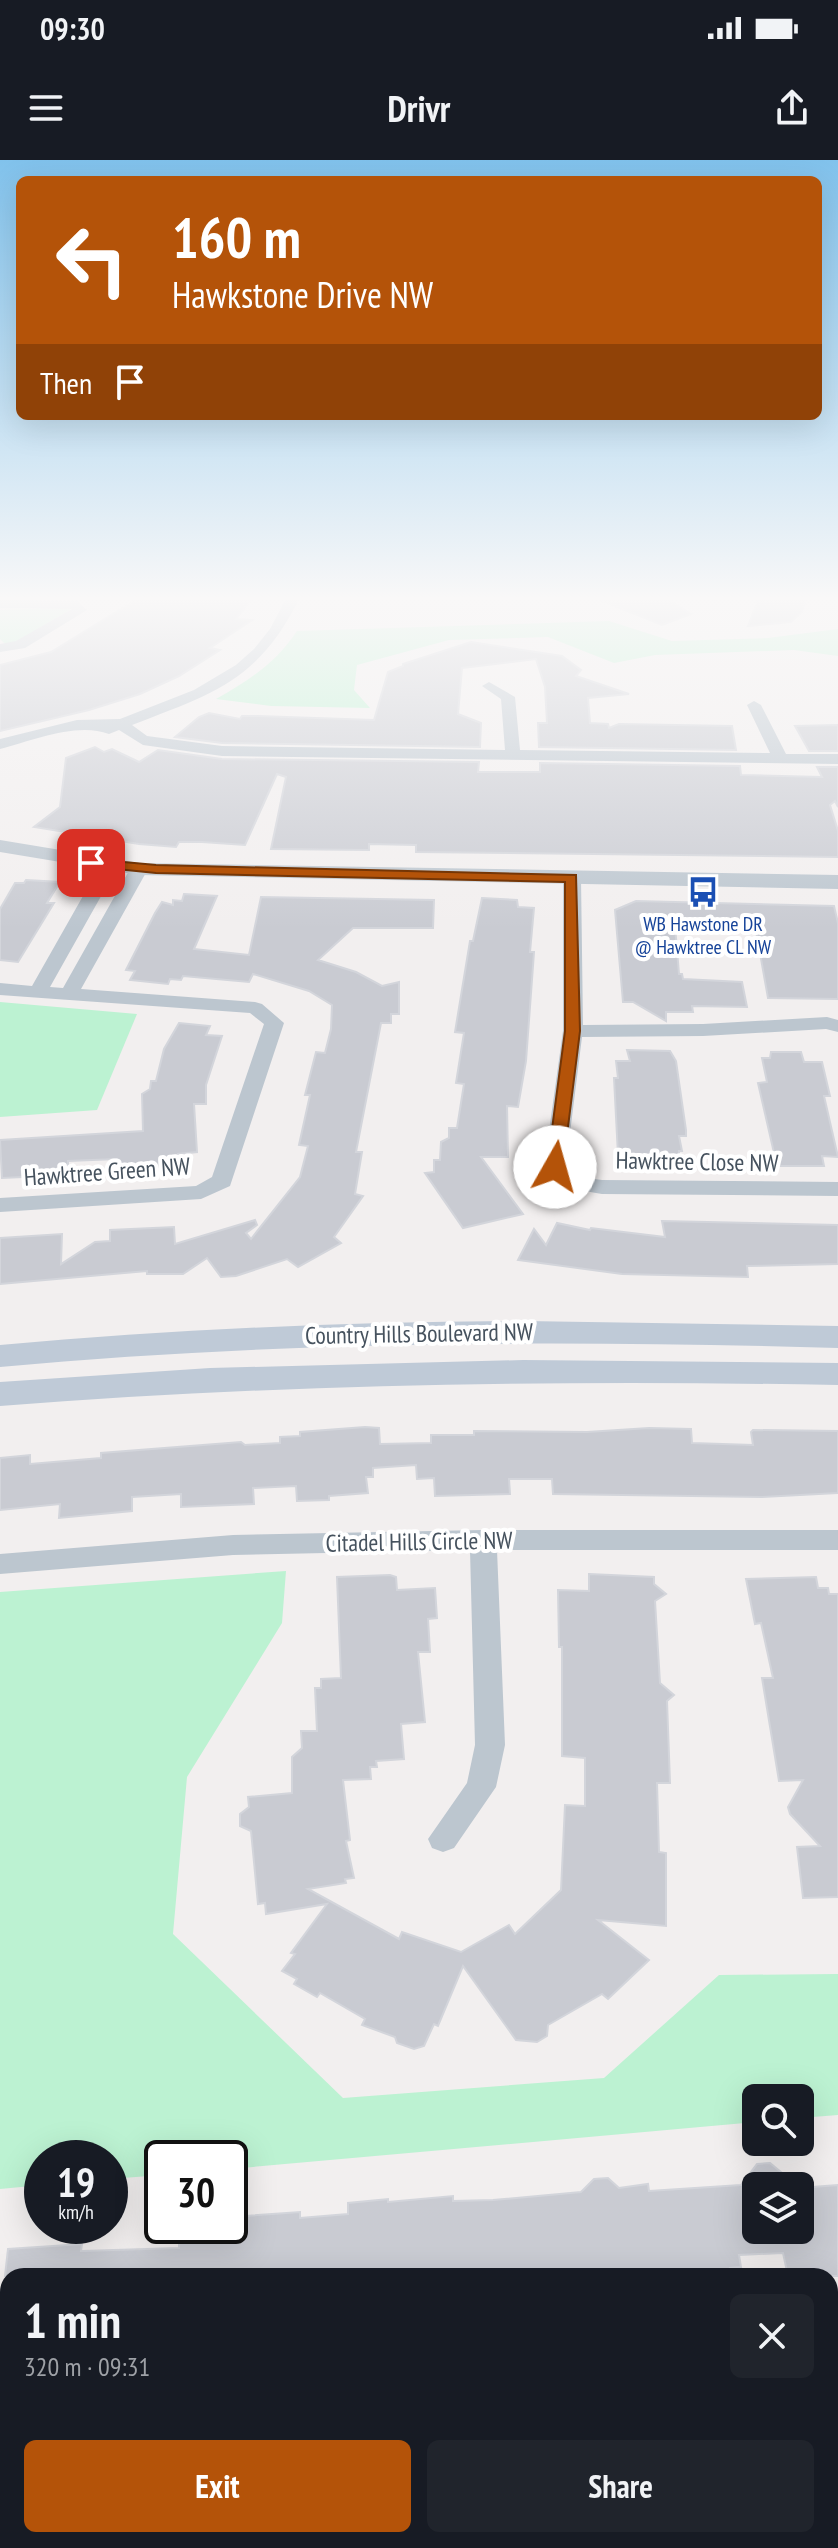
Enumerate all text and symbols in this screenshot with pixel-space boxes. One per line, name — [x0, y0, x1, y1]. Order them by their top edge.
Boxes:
text: 09:30 — [40, 9, 105, 48]
text: Drivr — [388, 85, 450, 132]
icon: menu — [24, 86, 68, 130]
icon: share — [770, 86, 814, 130]
text: 160 m — [172, 201, 301, 273]
icon: left — [40, 208, 144, 312]
text: Hawkstone Drive NW — [172, 271, 433, 318]
icon: arrive — [108, 360, 152, 404]
text: Then — [40, 363, 92, 402]
pin — [57, 829, 125, 897]
icon: arrive — [69, 841, 113, 885]
bus stop icon: WB Hawstone DR @ Hawktree CL NW — [686, 875, 720, 909]
place label: WB Hawstone DR @ Hawktree CL NW — [635, 911, 772, 960]
position arrow — [513, 1125, 597, 1209]
street label: Hawktree Close NW — [615, 1145, 779, 1178]
street label: Hawktree Green NW — [23, 1150, 191, 1193]
street label: Country Hills Boulevard NW — [305, 1316, 533, 1351]
street label: Citadel Hills Circle NW — [325, 1524, 513, 1559]
map controls — [742, 2084, 814, 2244]
button: search — [742, 2084, 814, 2156]
speed limit sign: 30 — [144, 2140, 248, 2244]
text: 19 — [57, 2156, 95, 2208]
button: layers — [742, 2172, 814, 2244]
text: km/h — [58, 2199, 94, 2225]
text: 1 min — [24, 2289, 121, 2351]
button: close — [730, 2294, 814, 2378]
text: 320 m · 09:31 — [24, 2350, 150, 2383]
button: Exit — [24, 2440, 411, 2532]
button: Share — [427, 2440, 814, 2532]

